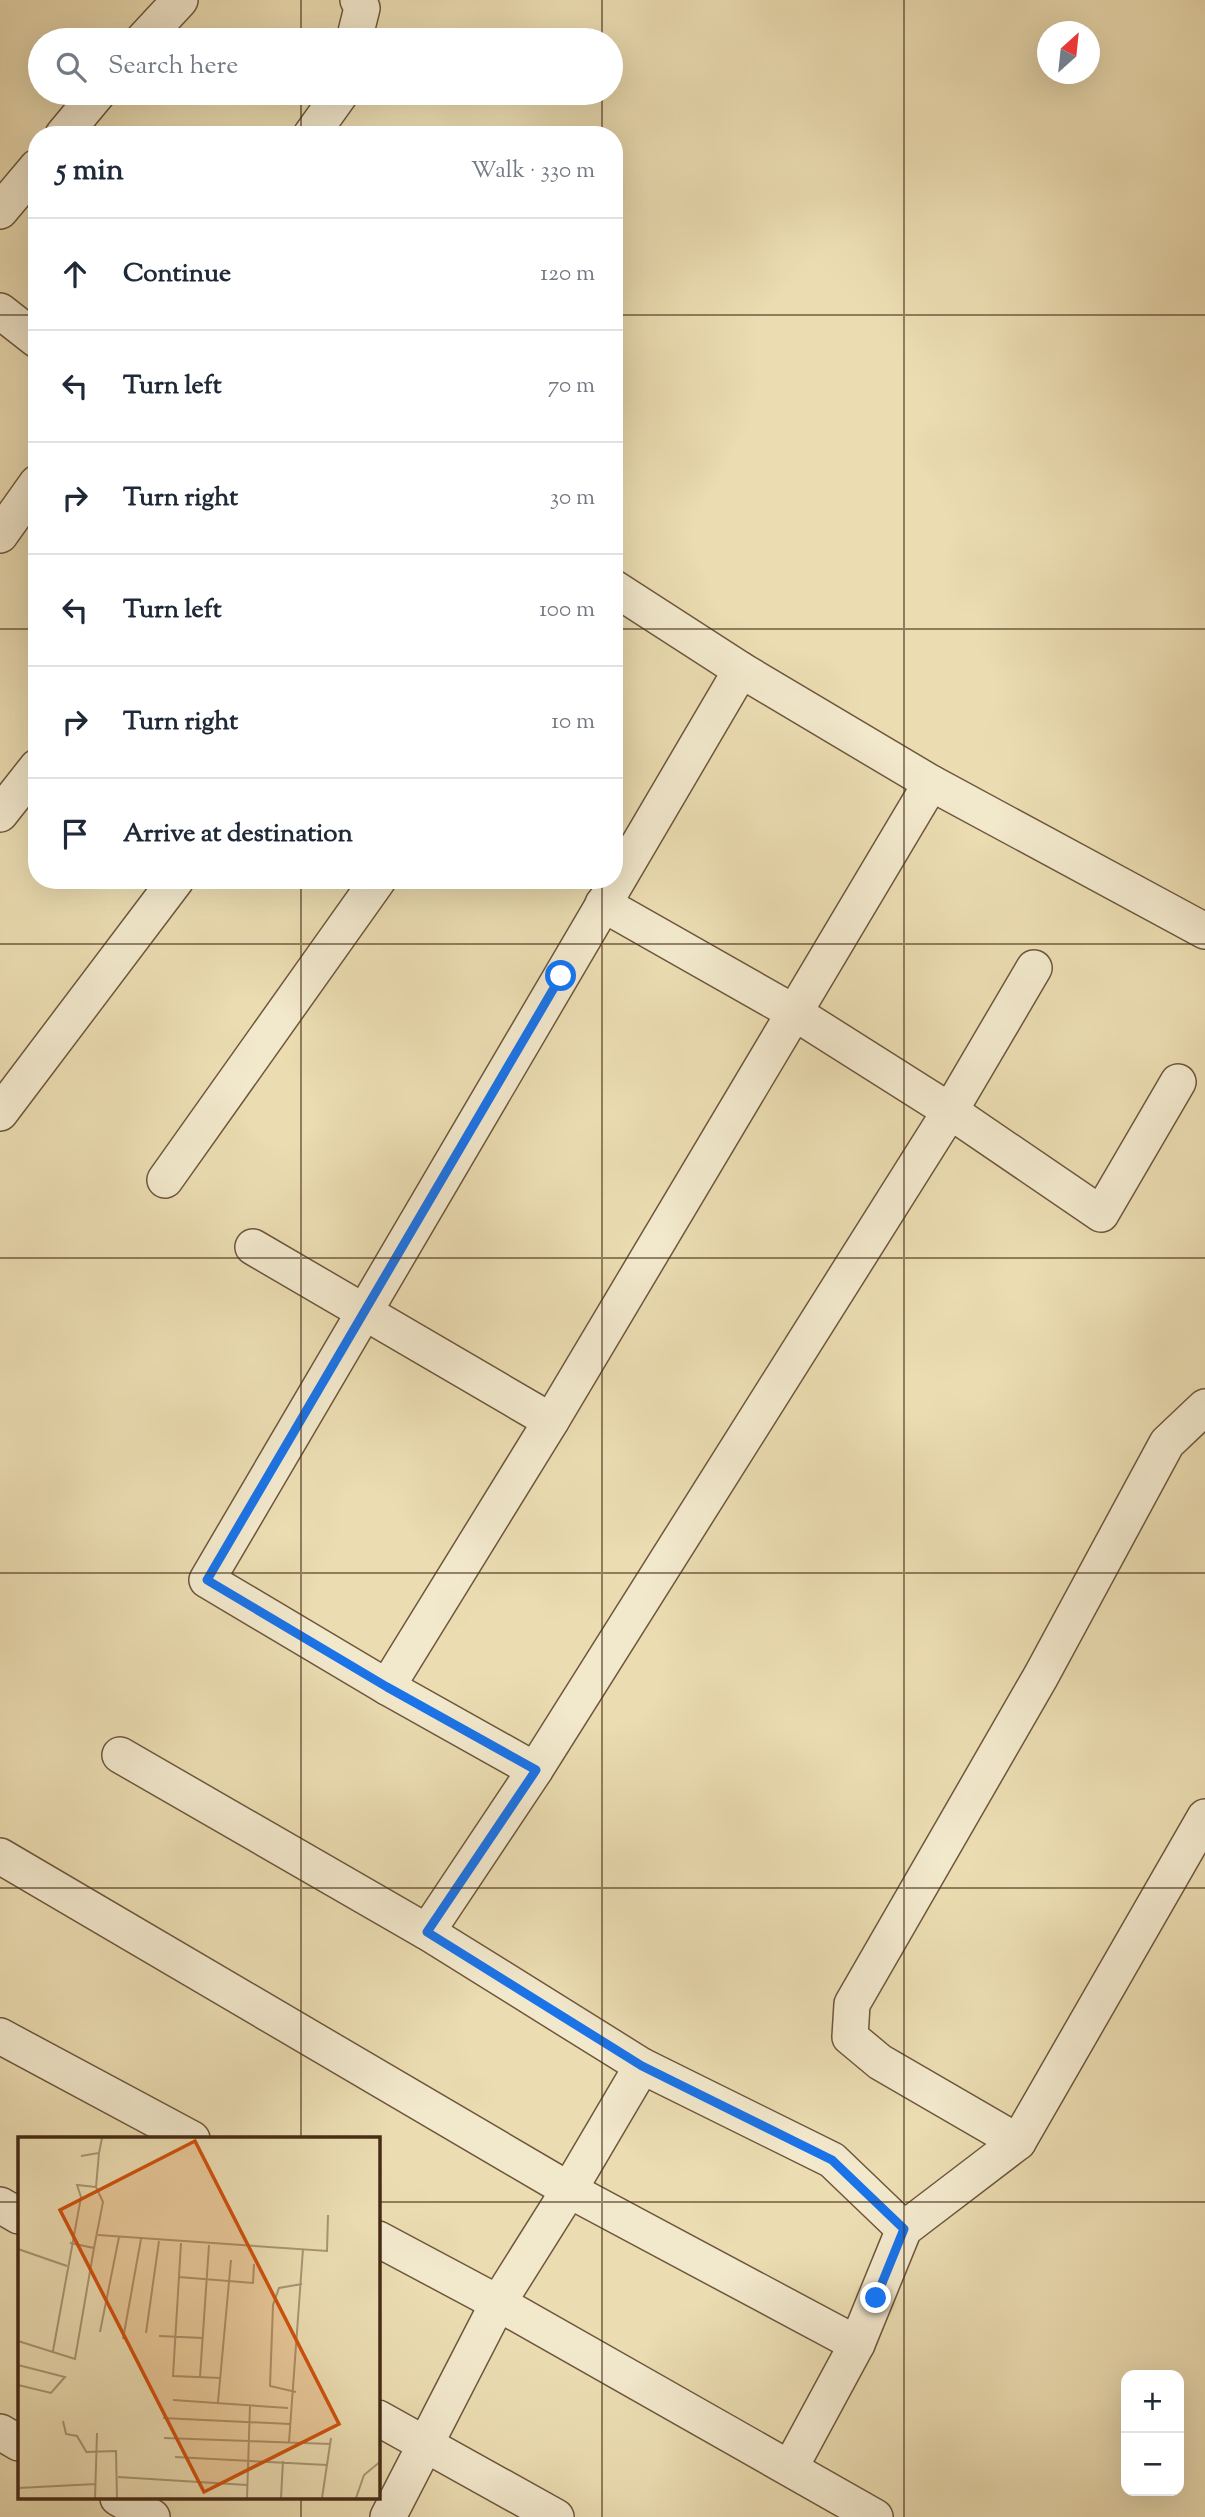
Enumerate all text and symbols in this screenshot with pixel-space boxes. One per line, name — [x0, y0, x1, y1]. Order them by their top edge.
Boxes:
north arrow — [1037, 21, 1100, 84]
search box — [28, 28, 623, 105]
icon: search — [52, 48, 90, 86]
text: Search here — [108, 48, 238, 85]
text: 5 min — [56, 150, 124, 193]
text: Walk · 330 m — [471, 155, 595, 188]
icon: ahead — [56, 255, 94, 293]
text: Continue — [123, 256, 231, 293]
text: 120 m — [540, 258, 595, 291]
icon: left — [56, 367, 94, 405]
text: Turn left — [123, 368, 222, 405]
text: 70 m — [548, 370, 595, 403]
icon: right — [56, 479, 94, 517]
text: Turn right — [123, 480, 238, 517]
text: 30 m — [550, 482, 595, 515]
icon: left — [56, 591, 94, 629]
text: Turn left — [123, 592, 222, 629]
text: 100 m — [539, 594, 595, 627]
icon: right — [56, 703, 94, 741]
text: Turn right — [123, 704, 238, 741]
text: 10 m — [551, 706, 595, 739]
icon: arrive — [56, 815, 94, 853]
text: Arrive at destination — [123, 816, 353, 853]
route start — [545, 960, 576, 991]
inset map — [18, 2137, 380, 2500]
route end — [860, 2282, 891, 2313]
map controls — [1121, 2370, 1184, 2496]
button: + — [1121, 2370, 1184, 2433]
button: − — [1121, 2433, 1184, 2496]

